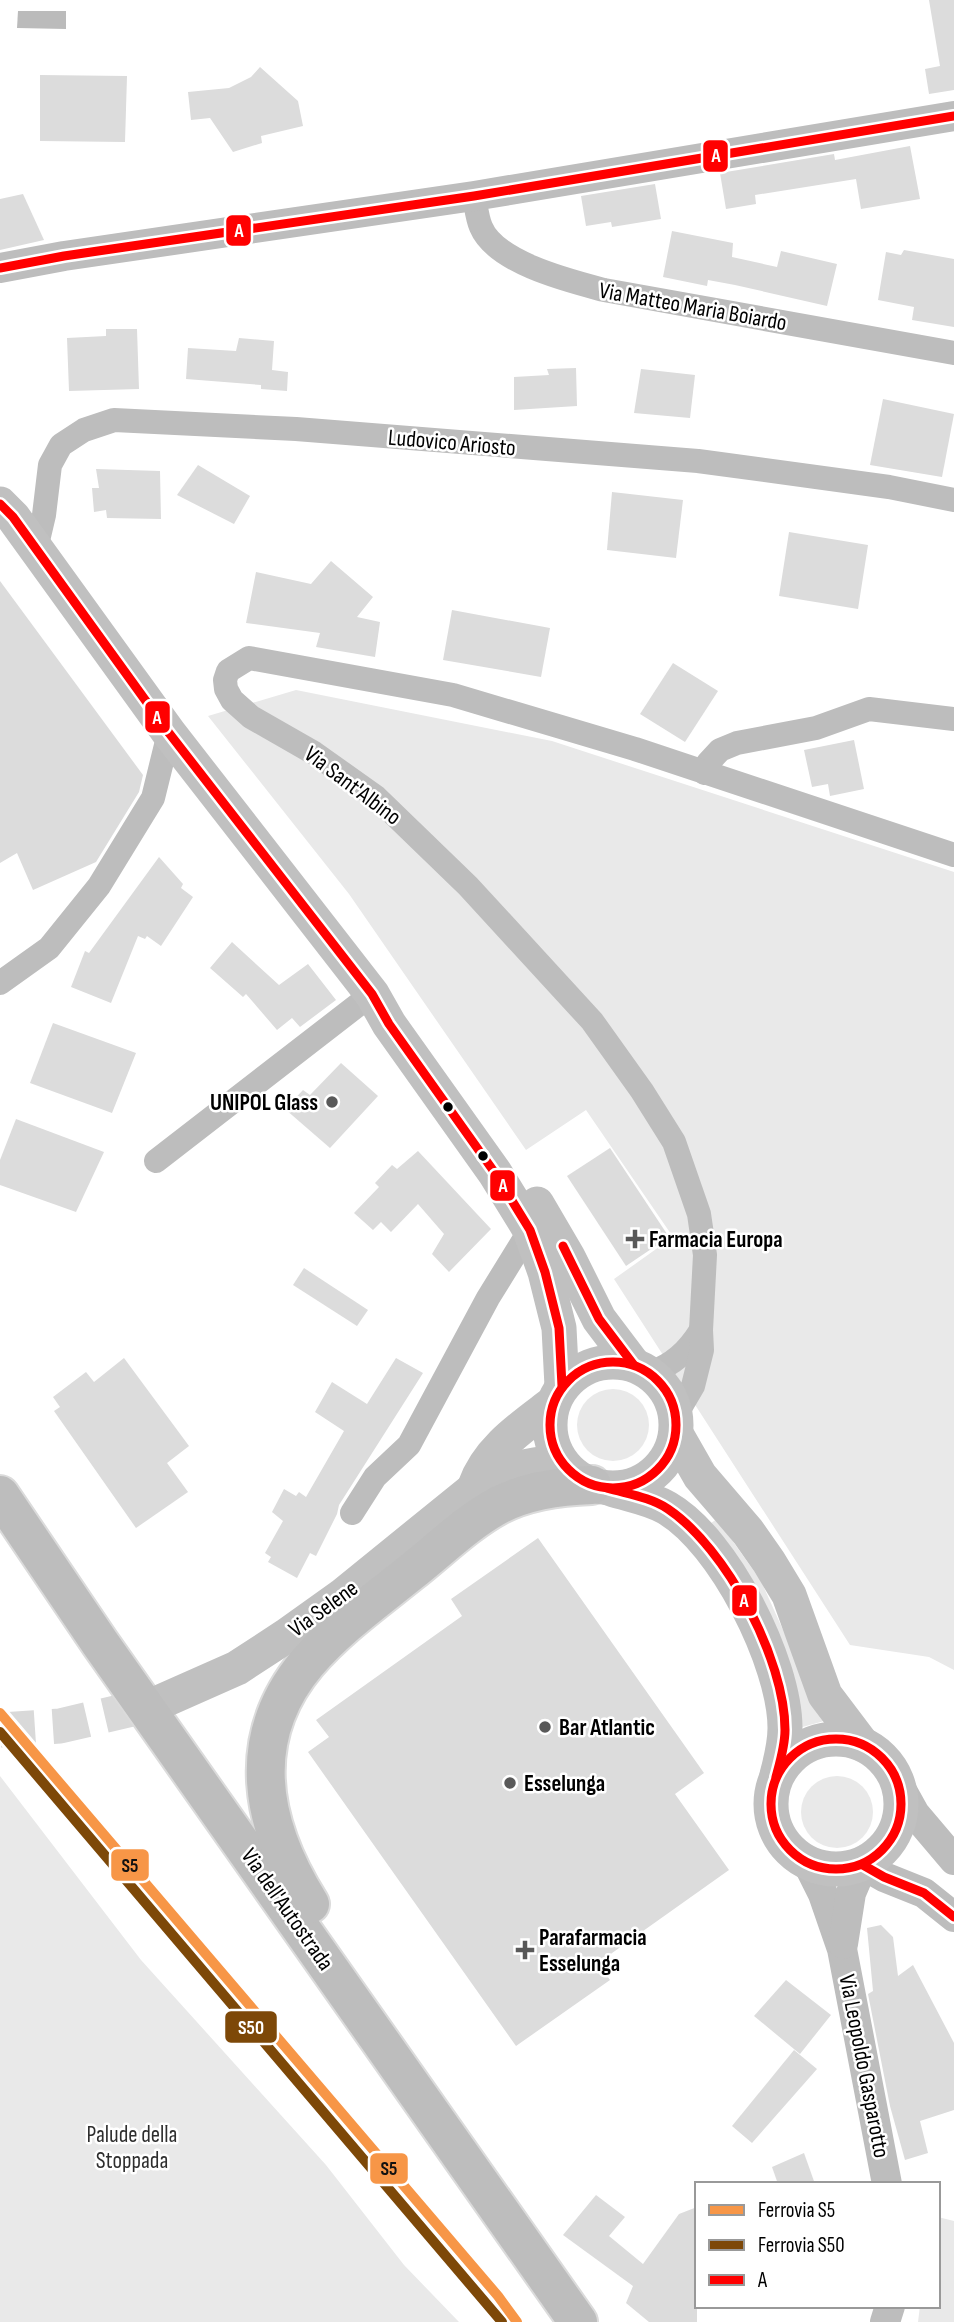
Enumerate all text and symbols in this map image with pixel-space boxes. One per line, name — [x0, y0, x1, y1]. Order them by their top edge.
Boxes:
line badge: A — [702, 139, 729, 173]
text: A — [710, 145, 721, 168]
line badge: A — [225, 214, 252, 247]
text: A — [233, 220, 244, 243]
street label: Via Matteo Maria Boiardo — [597, 277, 789, 337]
street label: Ludovico Ariosto — [387, 423, 517, 463]
line badge: A — [144, 700, 171, 734]
text: A — [151, 707, 162, 730]
street label: Via Sant'Albino — [298, 740, 406, 831]
place label: UNIPOL Glass — [210, 1089, 318, 1117]
marker: UNIPOL Glass — [324, 1094, 340, 1110]
unlabelled marker — [441, 1100, 455, 1114]
unlabelled marker — [476, 1149, 490, 1163]
line badge: A — [489, 1169, 516, 1202]
text: A — [497, 1175, 508, 1198]
place label: Farmacia Europa — [649, 1226, 783, 1254]
marker: Farmacia Europa — [627, 1231, 643, 1247]
street label: Via Selene — [283, 1574, 364, 1643]
line badge: A — [731, 1584, 758, 1617]
text: A — [738, 1590, 749, 1613]
place label: Bar Atlantic — [559, 1714, 655, 1742]
marker: Bar Atlantic — [537, 1719, 553, 1735]
place label: Esselunga — [524, 1770, 605, 1798]
marker: Esselunga — [502, 1775, 518, 1791]
street label: Via dell'Autostrada — [235, 1843, 340, 1976]
line badge: S5 — [110, 1848, 150, 1882]
text: S5 — [122, 1855, 138, 1878]
place label: Parafarmacia Esselunga — [539, 1924, 647, 1978]
marker: Parafarmacia Esselunga — [517, 1942, 533, 1958]
street label: Via Leopoldo Gasparotto — [833, 1972, 896, 2160]
line badge: S50 — [224, 2010, 278, 2044]
text: S50 — [238, 2017, 264, 2040]
park label: Palude della Stoppada — [87, 2121, 177, 2175]
line badge: S5 — [369, 2152, 409, 2185]
text: S5 — [381, 2158, 397, 2181]
legend — [695, 2182, 940, 2308]
text: Ferrovia S5 — [758, 2198, 835, 2223]
text: Ferrovia S50 — [758, 2233, 845, 2258]
text: A — [757, 2268, 768, 2293]

